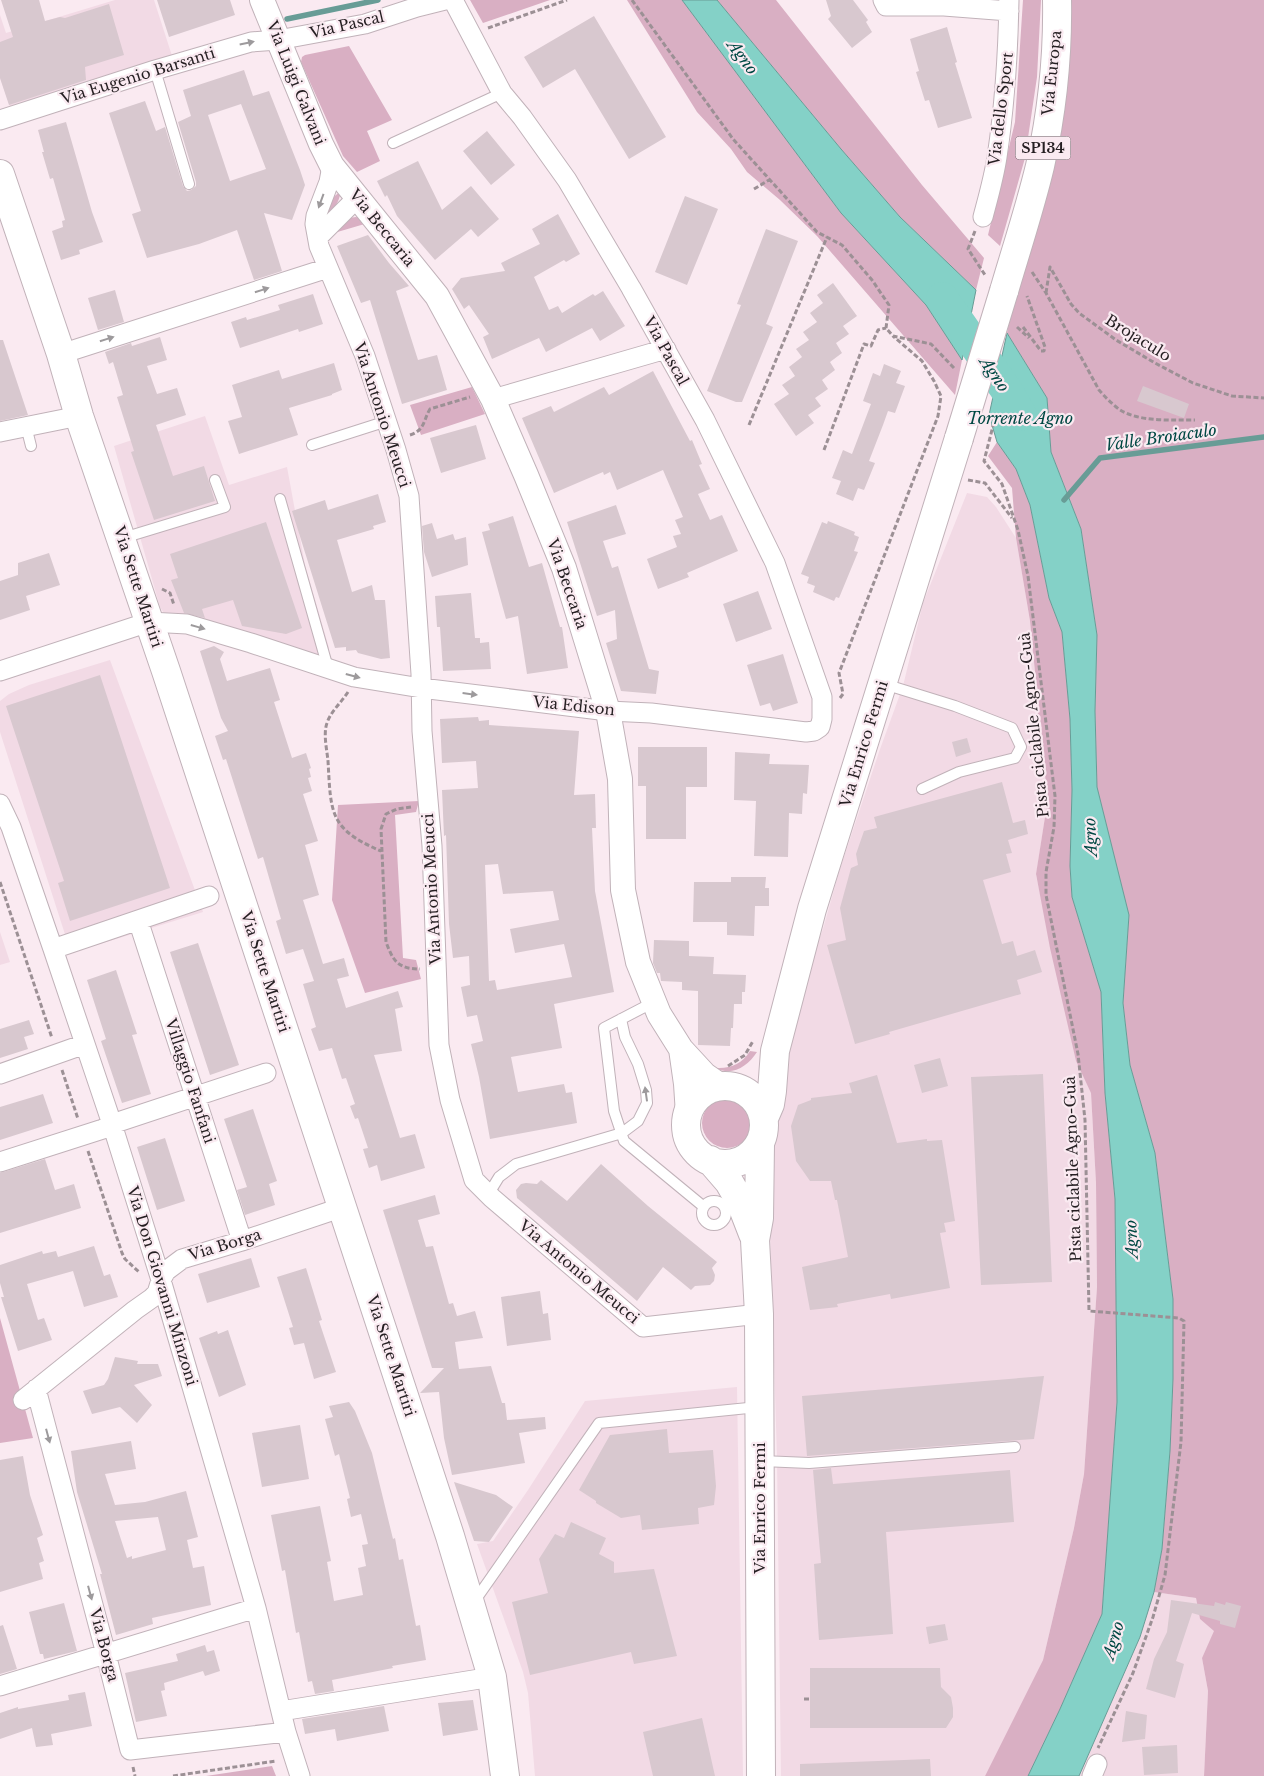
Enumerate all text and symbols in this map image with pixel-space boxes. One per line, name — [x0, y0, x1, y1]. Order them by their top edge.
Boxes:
street label: Via Pascal — [307, 7, 386, 43]
street label: Via Luigi Galvani — [262, 17, 330, 148]
street label: Via Europa — [1037, 29, 1065, 117]
water label: Agno — [722, 34, 763, 78]
one-way arrow — [240, 39, 256, 47]
street label: Via Eugenio Barsanti — [57, 43, 217, 108]
street label: Via dello Sport — [984, 51, 1017, 168]
road number: SP134 — [1016, 136, 1070, 160]
street label: Via Beccaria — [345, 184, 420, 271]
one-way arrow — [317, 194, 325, 209]
one-way arrow — [255, 285, 270, 293]
street label: Brojaculo — [1102, 310, 1175, 365]
street label: Via Pascal — [639, 312, 693, 389]
one-way arrow — [100, 335, 115, 342]
street label: Via Antonio Meucci — [350, 339, 415, 490]
water label: Agno — [975, 351, 1014, 396]
water label: Torrente Agno — [967, 408, 1073, 428]
water label: Valle Broiaculo — [1104, 419, 1218, 455]
street label: Via Sette Martiri — [110, 523, 167, 650]
street label: Via Beccaria — [543, 535, 592, 632]
one-way arrow — [190, 624, 205, 632]
street label: Pista ciclabile Agno-Guà — [1014, 631, 1053, 818]
one-way arrow — [345, 672, 360, 680]
street label: Via Enrico Fermi — [835, 678, 892, 810]
one-way arrow — [462, 690, 478, 698]
street label: Via Edison — [531, 692, 616, 719]
street label: Via Antonio Meucci — [418, 813, 445, 966]
water label: Agno — [1079, 817, 1101, 859]
street label: Via Sette Martiri — [237, 908, 294, 1035]
street label: Villaggio Fanfani — [161, 1015, 220, 1146]
street label: Pista ciclabile Agno-Guà — [1060, 1075, 1085, 1262]
one-way arrow — [641, 1086, 649, 1102]
street label: Via Don Giovanni Minzoni — [123, 1183, 202, 1388]
street label: Via Antonio Meucci — [514, 1215, 643, 1328]
water label: Agno — [1120, 1219, 1142, 1261]
street label: Via Borga — [185, 1224, 264, 1265]
street label: Via Sette Martiri — [363, 1292, 420, 1419]
one-way arrow — [44, 1428, 52, 1443]
street label: Via Enrico Fermi — [750, 1442, 769, 1575]
one-way arrow — [86, 1585, 94, 1600]
street label: Via Borga — [85, 1605, 124, 1684]
water label: Agno — [1098, 1619, 1128, 1663]

